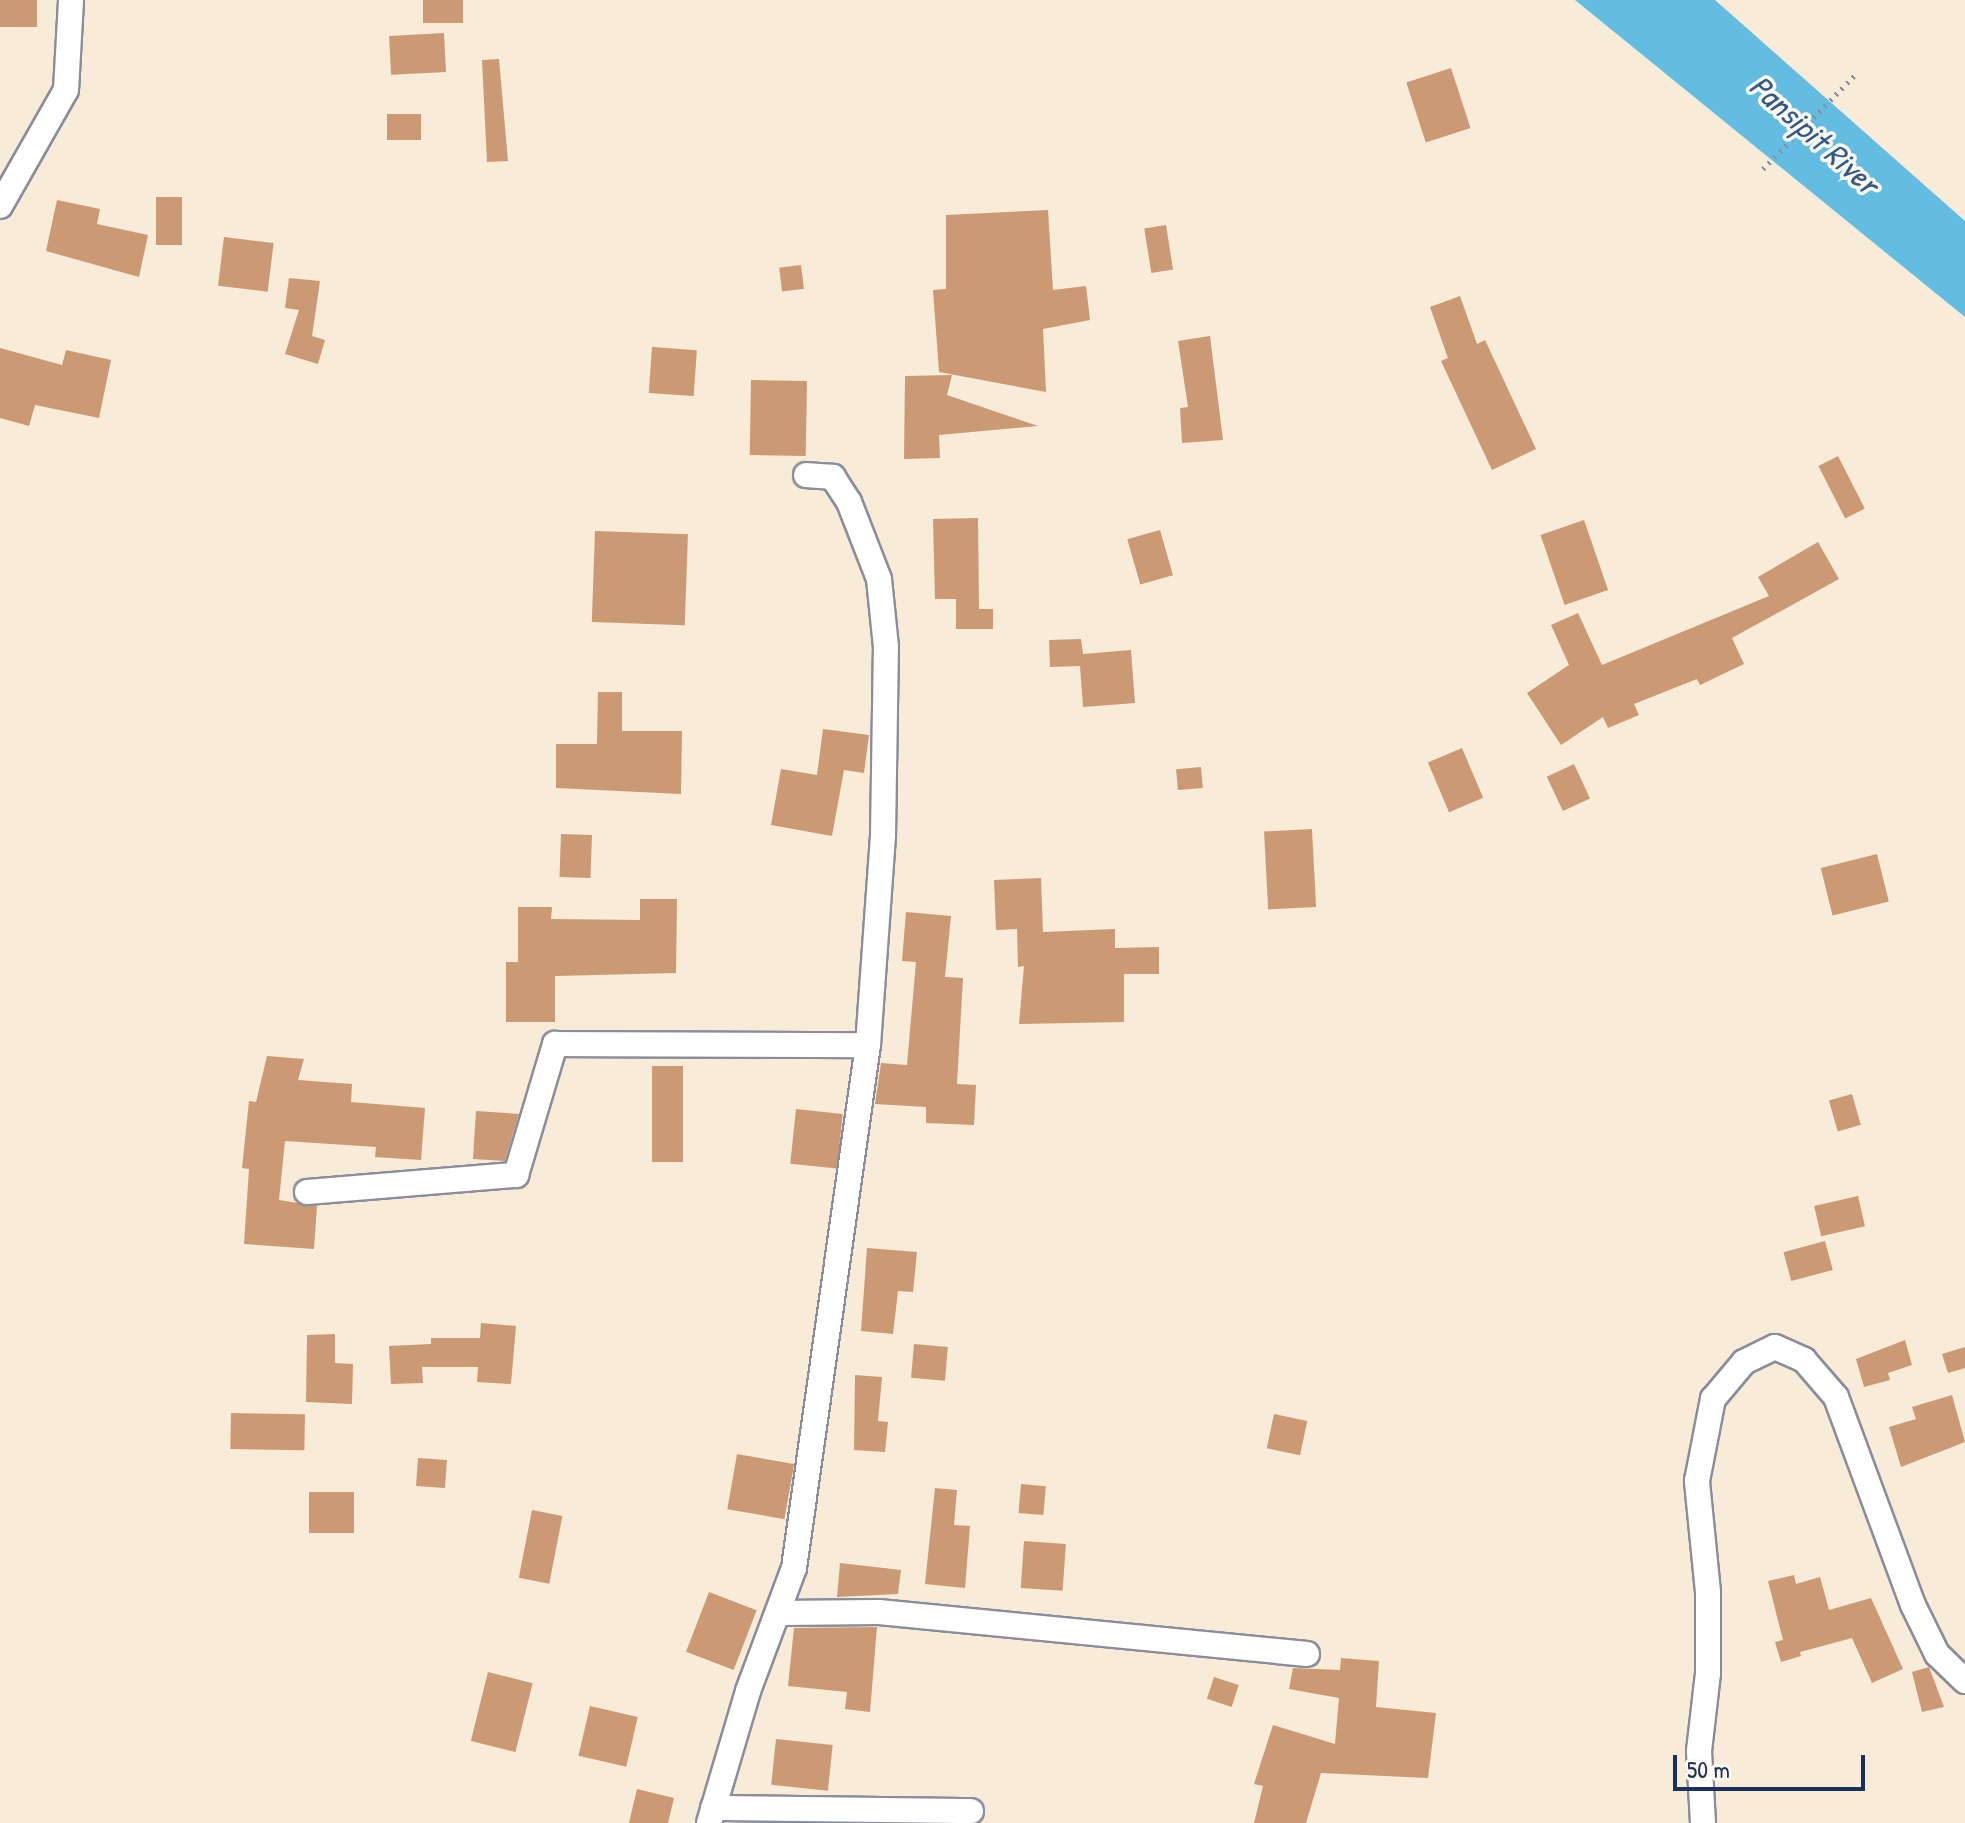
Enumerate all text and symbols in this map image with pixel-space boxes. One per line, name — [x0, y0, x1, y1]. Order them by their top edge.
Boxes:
water label: Pansipit River — [1741, 67, 1887, 203]
scale bar — [1677, 1739, 1869, 1789]
text: 50 m — [1687, 1753, 1730, 1785]

